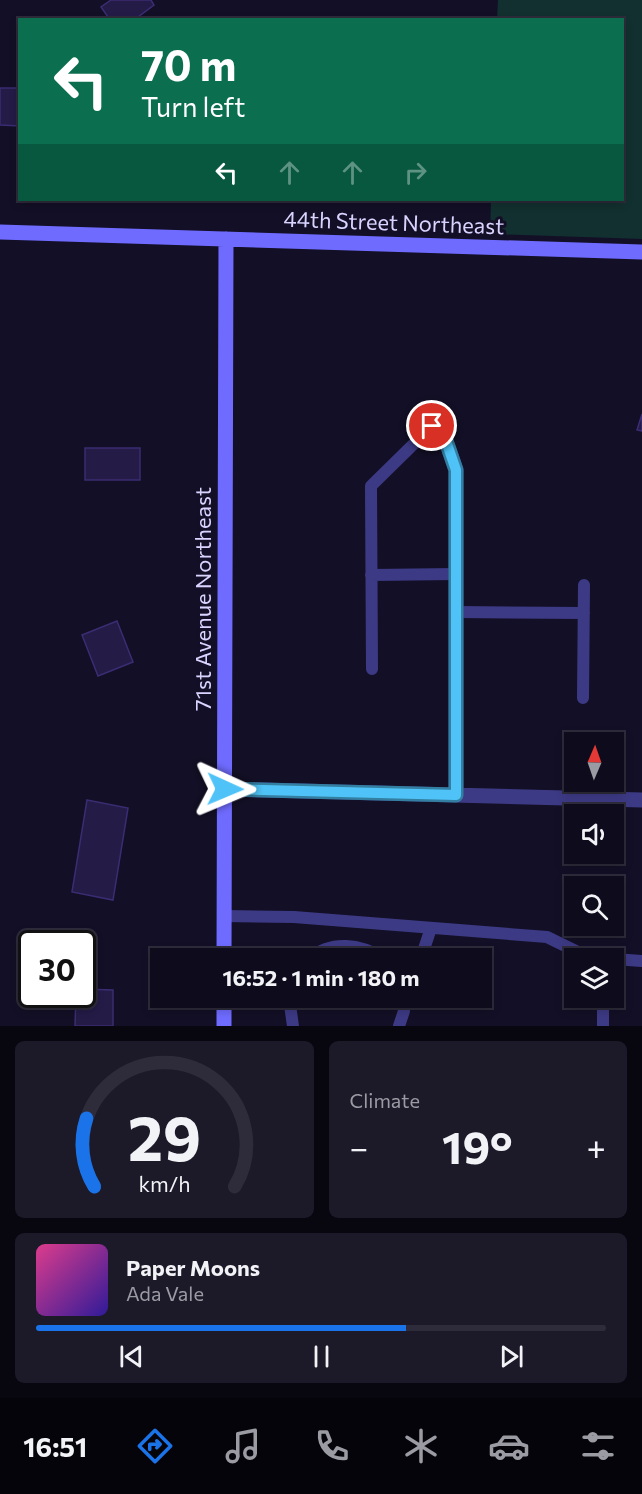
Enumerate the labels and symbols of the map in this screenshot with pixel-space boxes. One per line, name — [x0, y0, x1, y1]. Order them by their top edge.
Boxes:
street label: 44th Street Northeast — [283, 205, 505, 239]
pin — [406, 400, 457, 451]
street label: 71st Avenue Northeast — [189, 487, 216, 711]
north arrow — [564, 732, 624, 792]
position arrow — [193, 757, 257, 821]
speed limit sign: 30 — [18, 930, 96, 1008]

